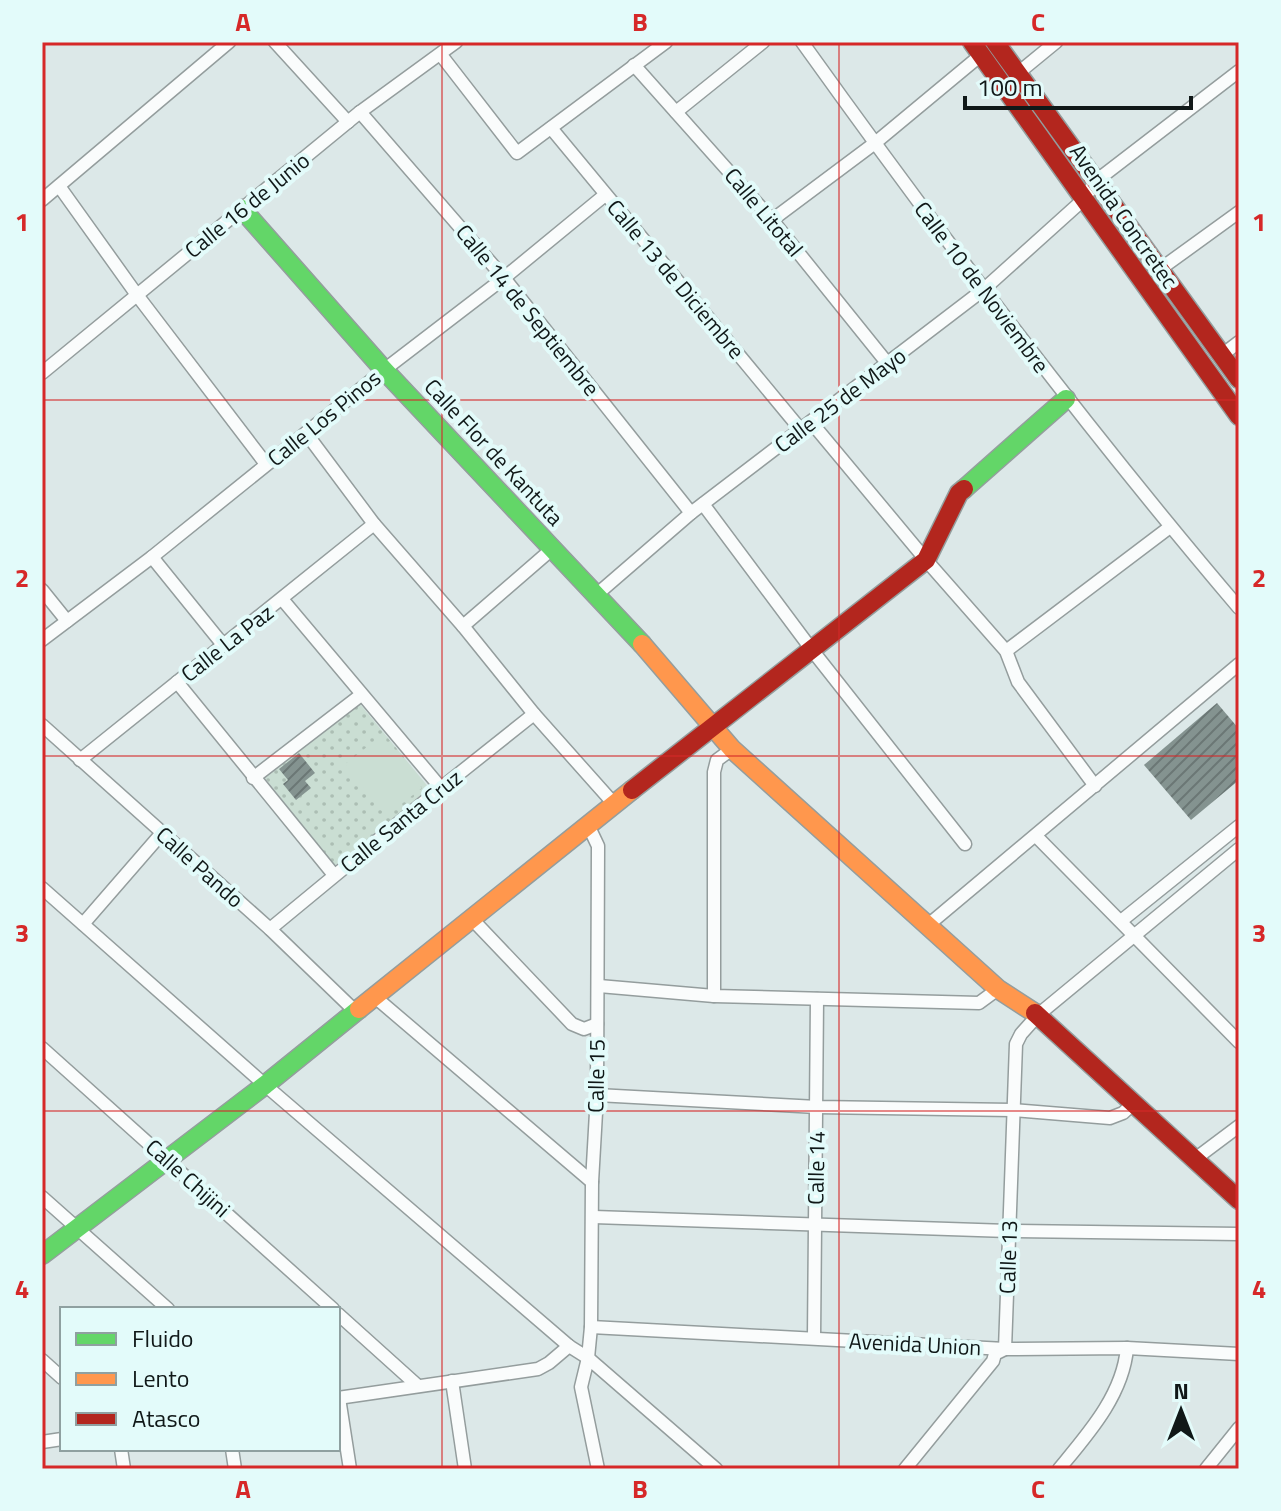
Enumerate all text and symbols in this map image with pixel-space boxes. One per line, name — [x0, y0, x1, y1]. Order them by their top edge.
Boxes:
text: A — [235, 2, 251, 41]
text: B — [632, 2, 648, 41]
text: C — [1031, 2, 1045, 41]
scale bar — [965, 60, 1191, 110]
text: 100 m — [977, 69, 1043, 105]
street label: Avenida Concretec — [1061, 137, 1187, 295]
street label: Calle 16 de Junio — [177, 144, 317, 266]
street label: Calle Litotal — [716, 160, 812, 264]
street label: Calle 13 de Diciembre — [599, 192, 753, 366]
street label: Calle 10 de Noviembre — [906, 194, 1058, 380]
text: 1 — [15, 202, 29, 241]
text: 1 — [1252, 202, 1266, 241]
street label: Calle 14 de Septiembre — [448, 217, 608, 403]
street label: Calle 25 de Mayo — [767, 339, 913, 461]
street label: Calle Los Pinos — [260, 361, 388, 475]
street label: Calle Flor de Kantuta — [416, 371, 572, 533]
text: 2 — [15, 558, 29, 597]
text: 2 — [1252, 558, 1266, 597]
street label: Calle La Paz — [173, 596, 281, 690]
street label: Calle Santa Cruz — [333, 761, 469, 881]
street label: Calle Pando — [148, 818, 252, 916]
text: 3 — [15, 913, 29, 952]
text: 3 — [1252, 913, 1266, 952]
street label: Calle 15 — [578, 1039, 614, 1113]
street label: Calle Chijini — [138, 1131, 238, 1225]
street label: Calle 14 — [798, 1131, 834, 1205]
street label: Calle 13 — [990, 1220, 1026, 1294]
text: 4 — [15, 1269, 29, 1308]
text: 4 — [1252, 1269, 1266, 1308]
legend — [60, 1307, 340, 1451]
text: Fluido — [132, 1320, 194, 1356]
street label: Avenida Union — [848, 1324, 982, 1364]
text: Lento — [132, 1360, 189, 1396]
north arrow — [1141, 1371, 1221, 1451]
text: N — [1173, 1374, 1189, 1408]
text: Atasco — [132, 1400, 201, 1436]
text: A — [235, 1469, 251, 1508]
text: B — [632, 1469, 648, 1508]
text: C — [1031, 1469, 1045, 1508]

